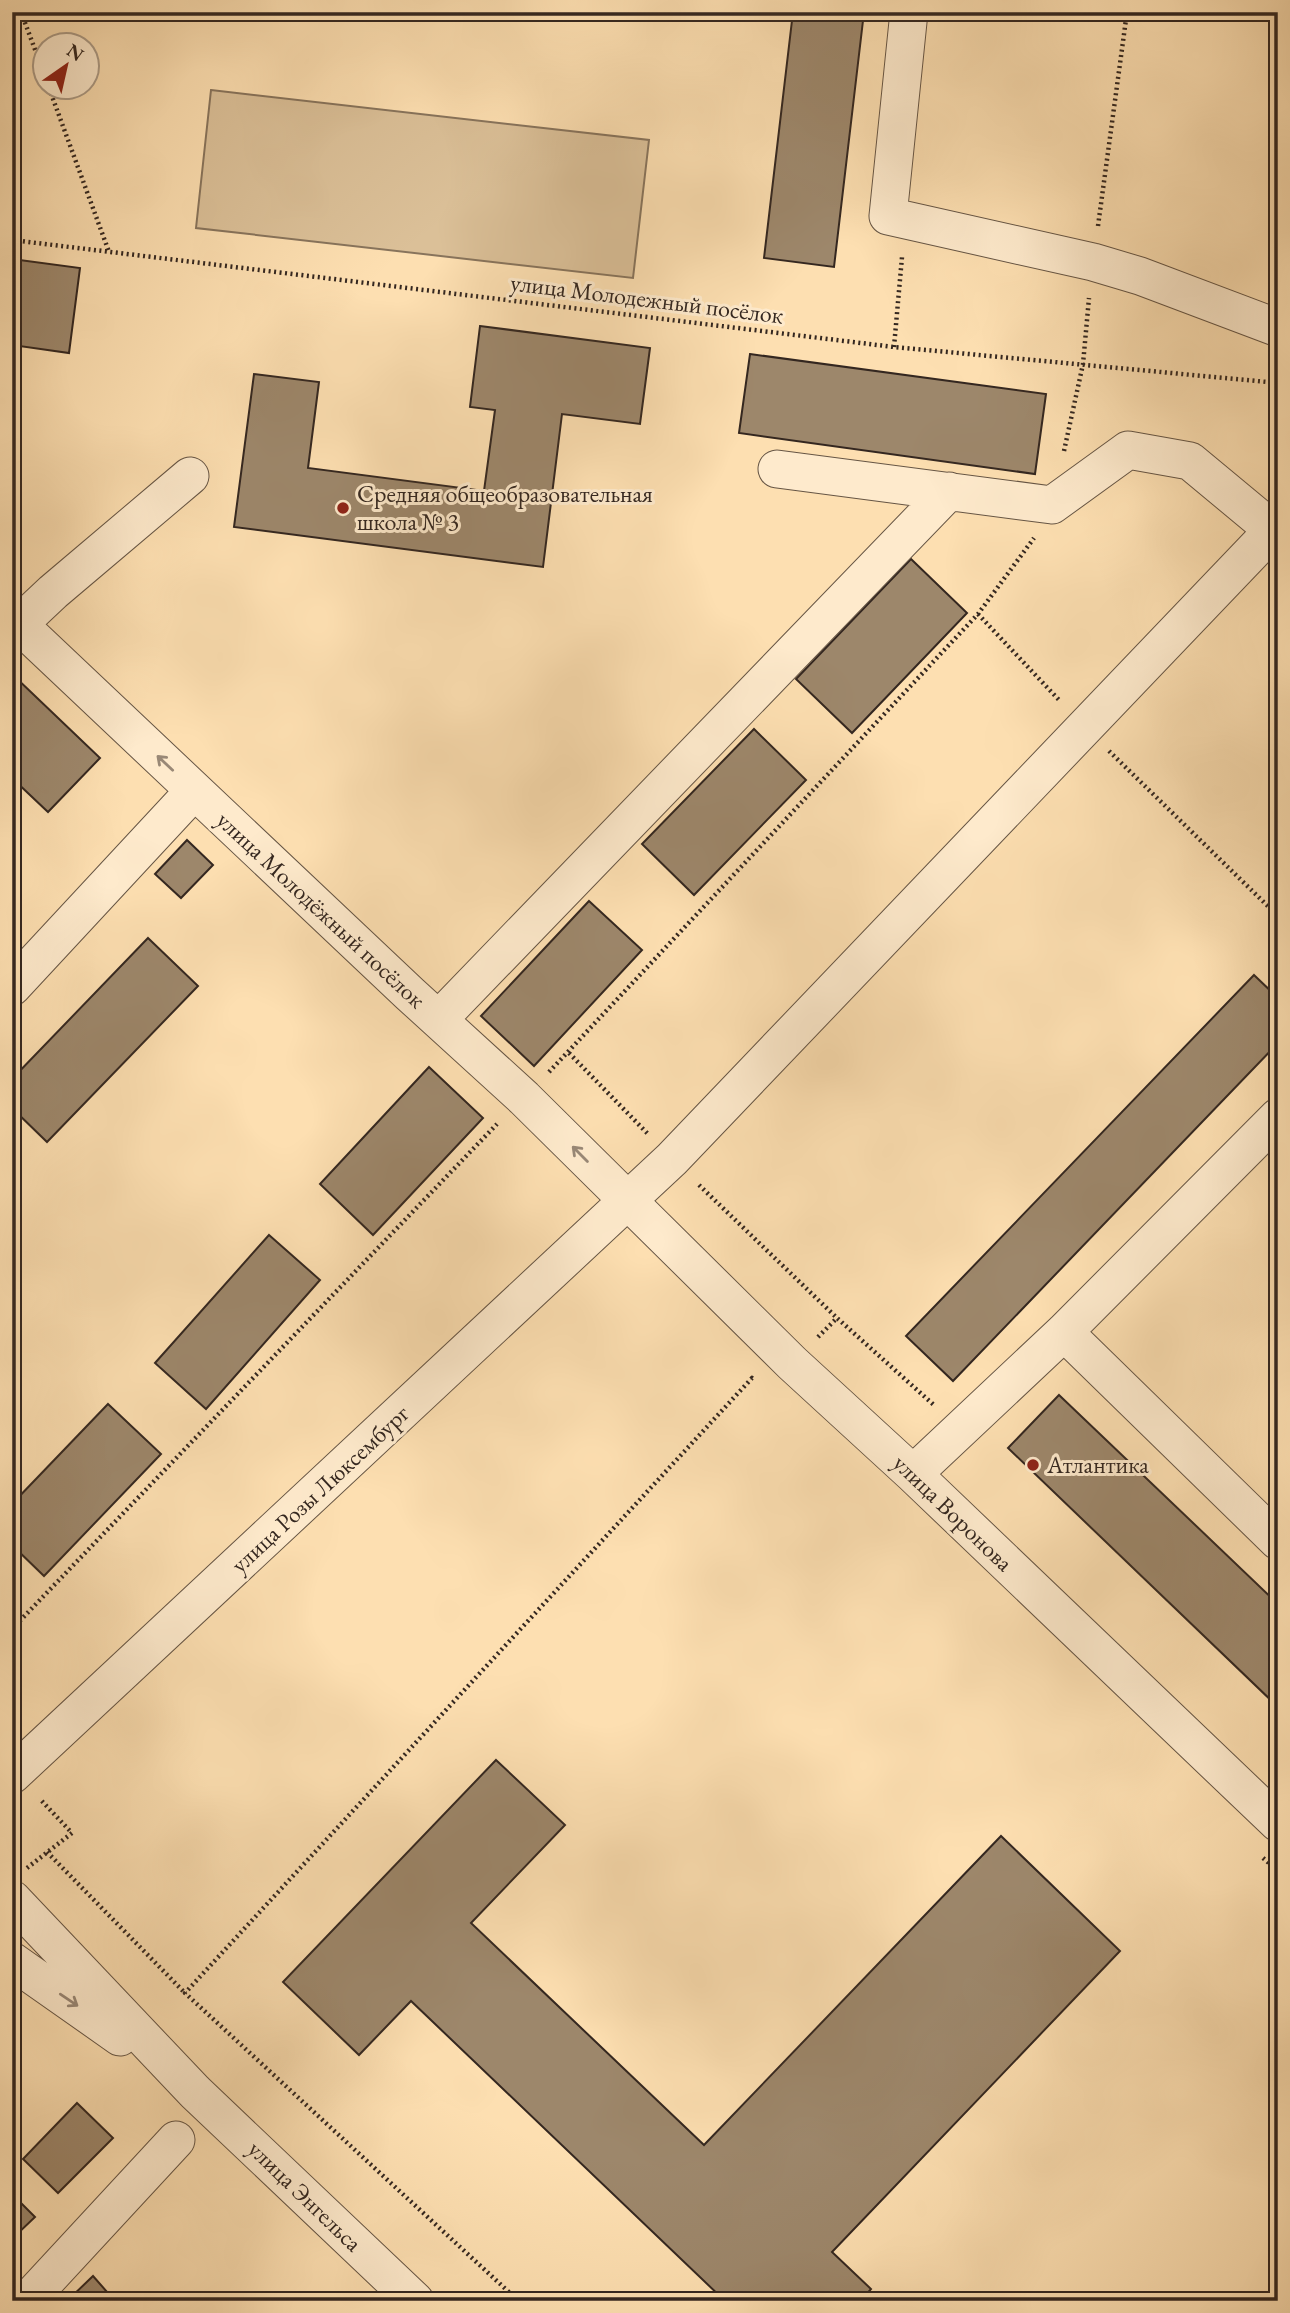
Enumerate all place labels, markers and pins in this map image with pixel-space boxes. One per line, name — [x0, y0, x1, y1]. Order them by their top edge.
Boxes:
place label: Средняя общеобразовательная школа № 3 — [357, 478, 653, 537]
marker: Средняя общеобразовательная школа № 3 — [335, 500, 351, 516]
place label: Атлантика — [1046, 1449, 1149, 1480]
marker: Атлантика — [1025, 1457, 1041, 1473]

